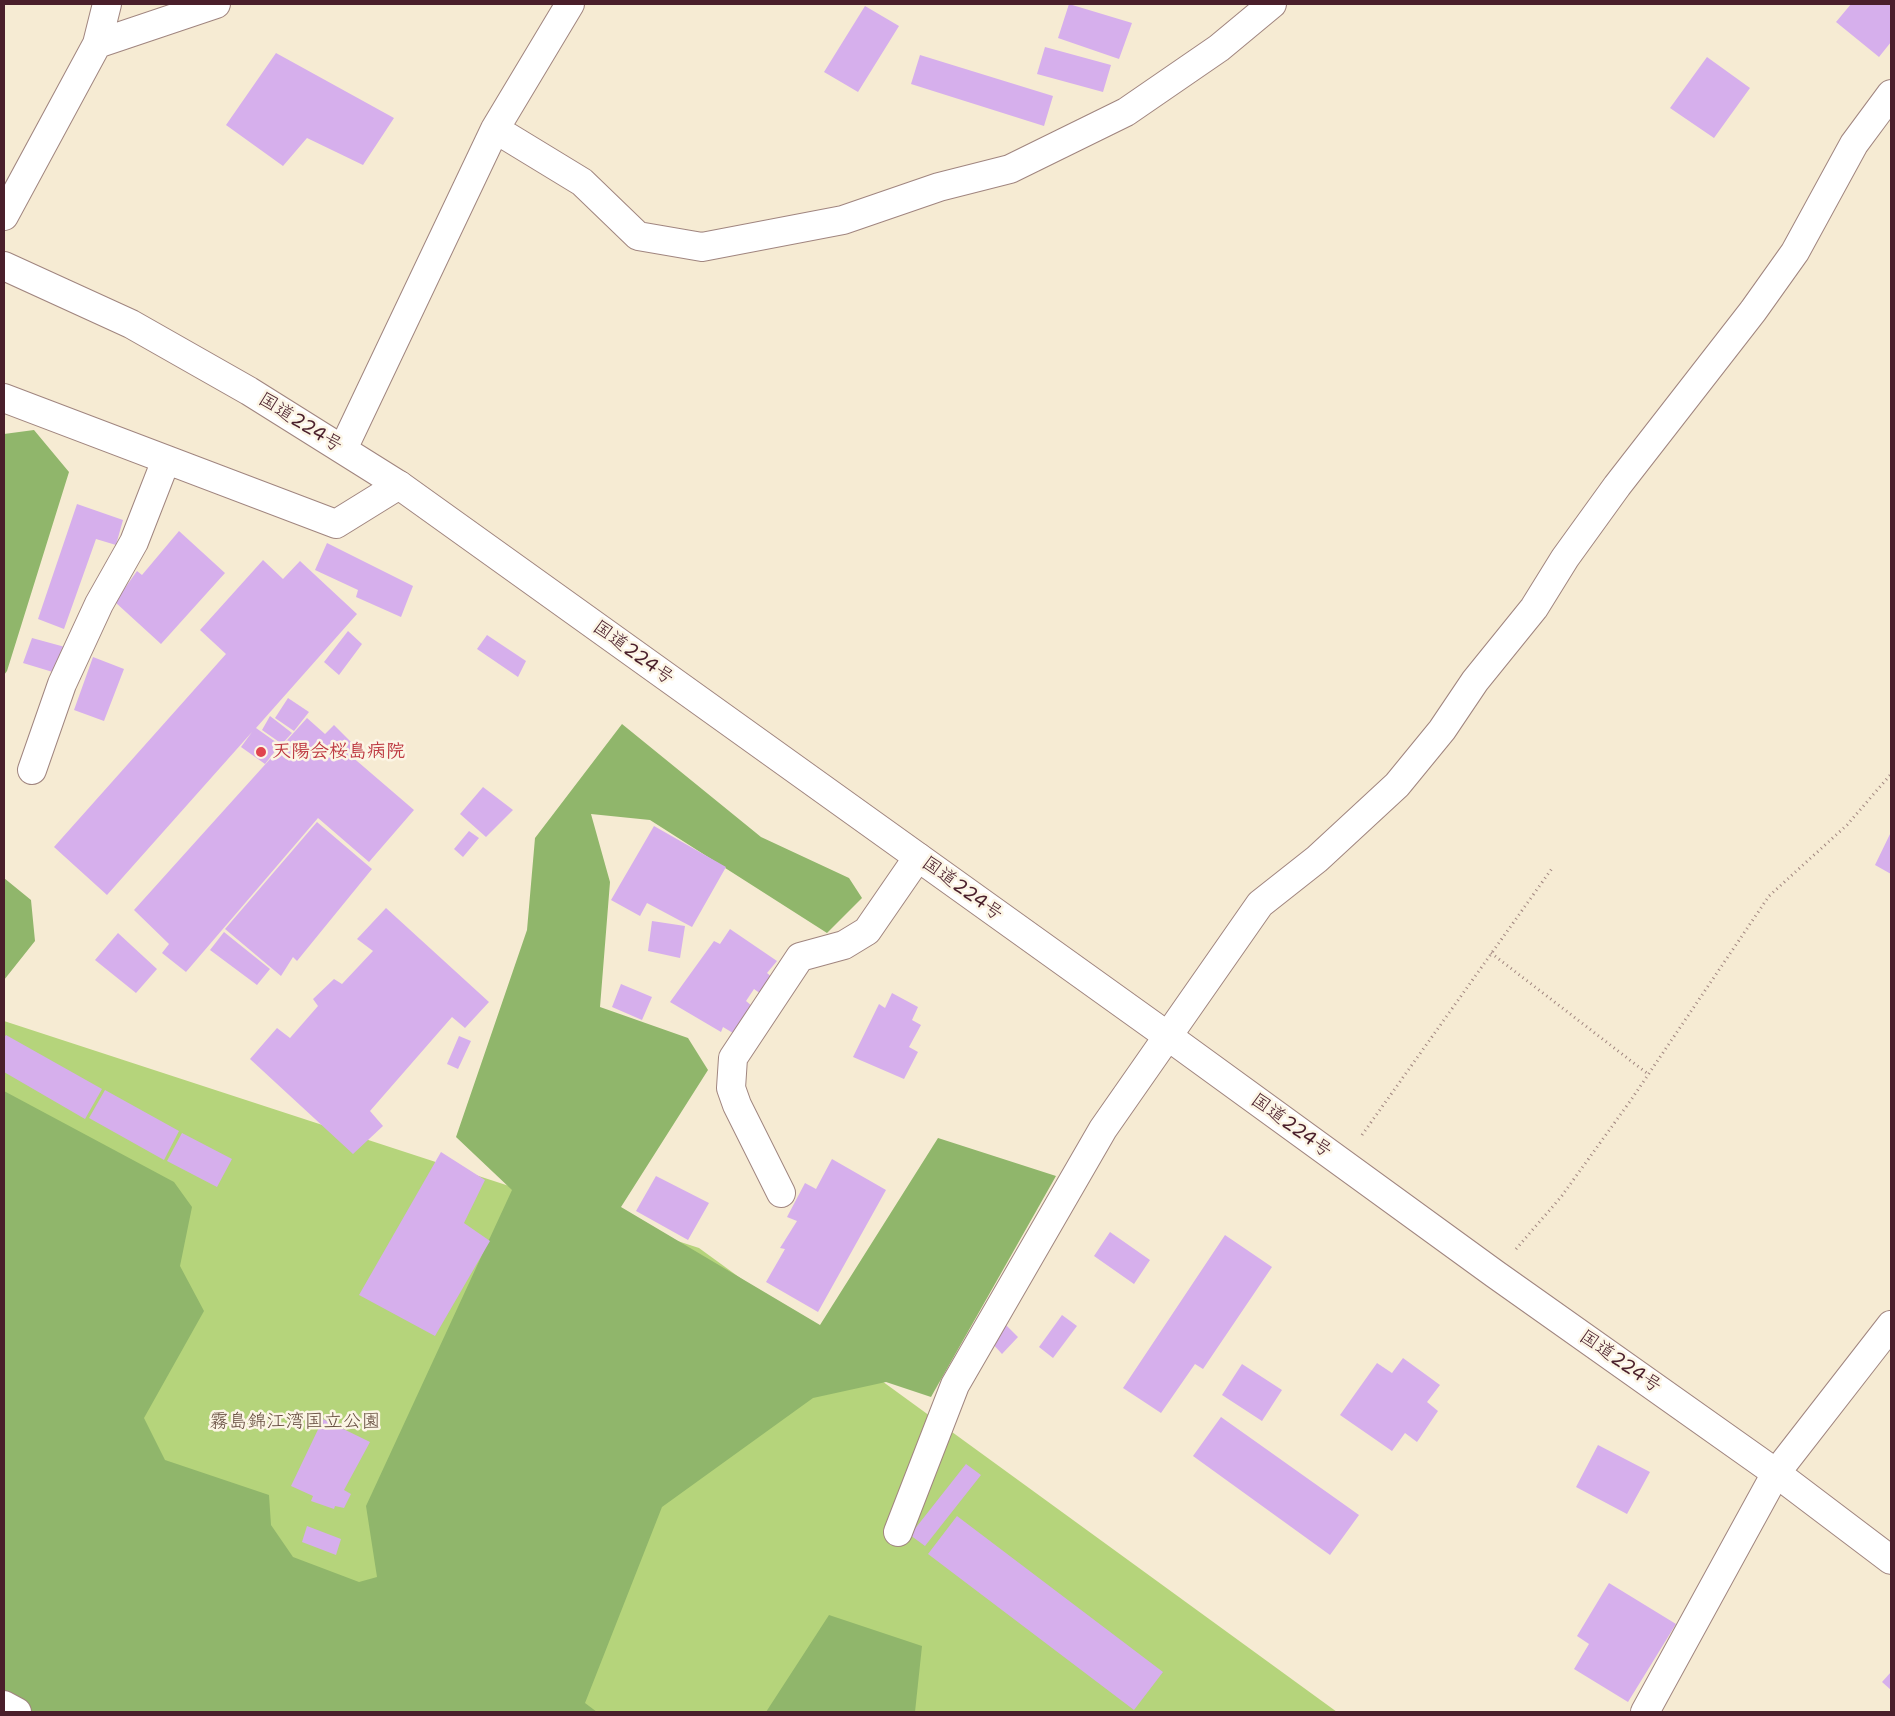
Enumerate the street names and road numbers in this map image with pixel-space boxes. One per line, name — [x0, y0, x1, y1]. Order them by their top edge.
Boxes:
street label: 国道224号 — [254, 388, 346, 458]
street label: 国道224号 — [588, 616, 678, 690]
street label: 国道224号 — [917, 852, 1007, 926]
street label: 国道224号 — [1246, 1089, 1336, 1163]
street label: 国道224号 — [1575, 1325, 1665, 1399]

